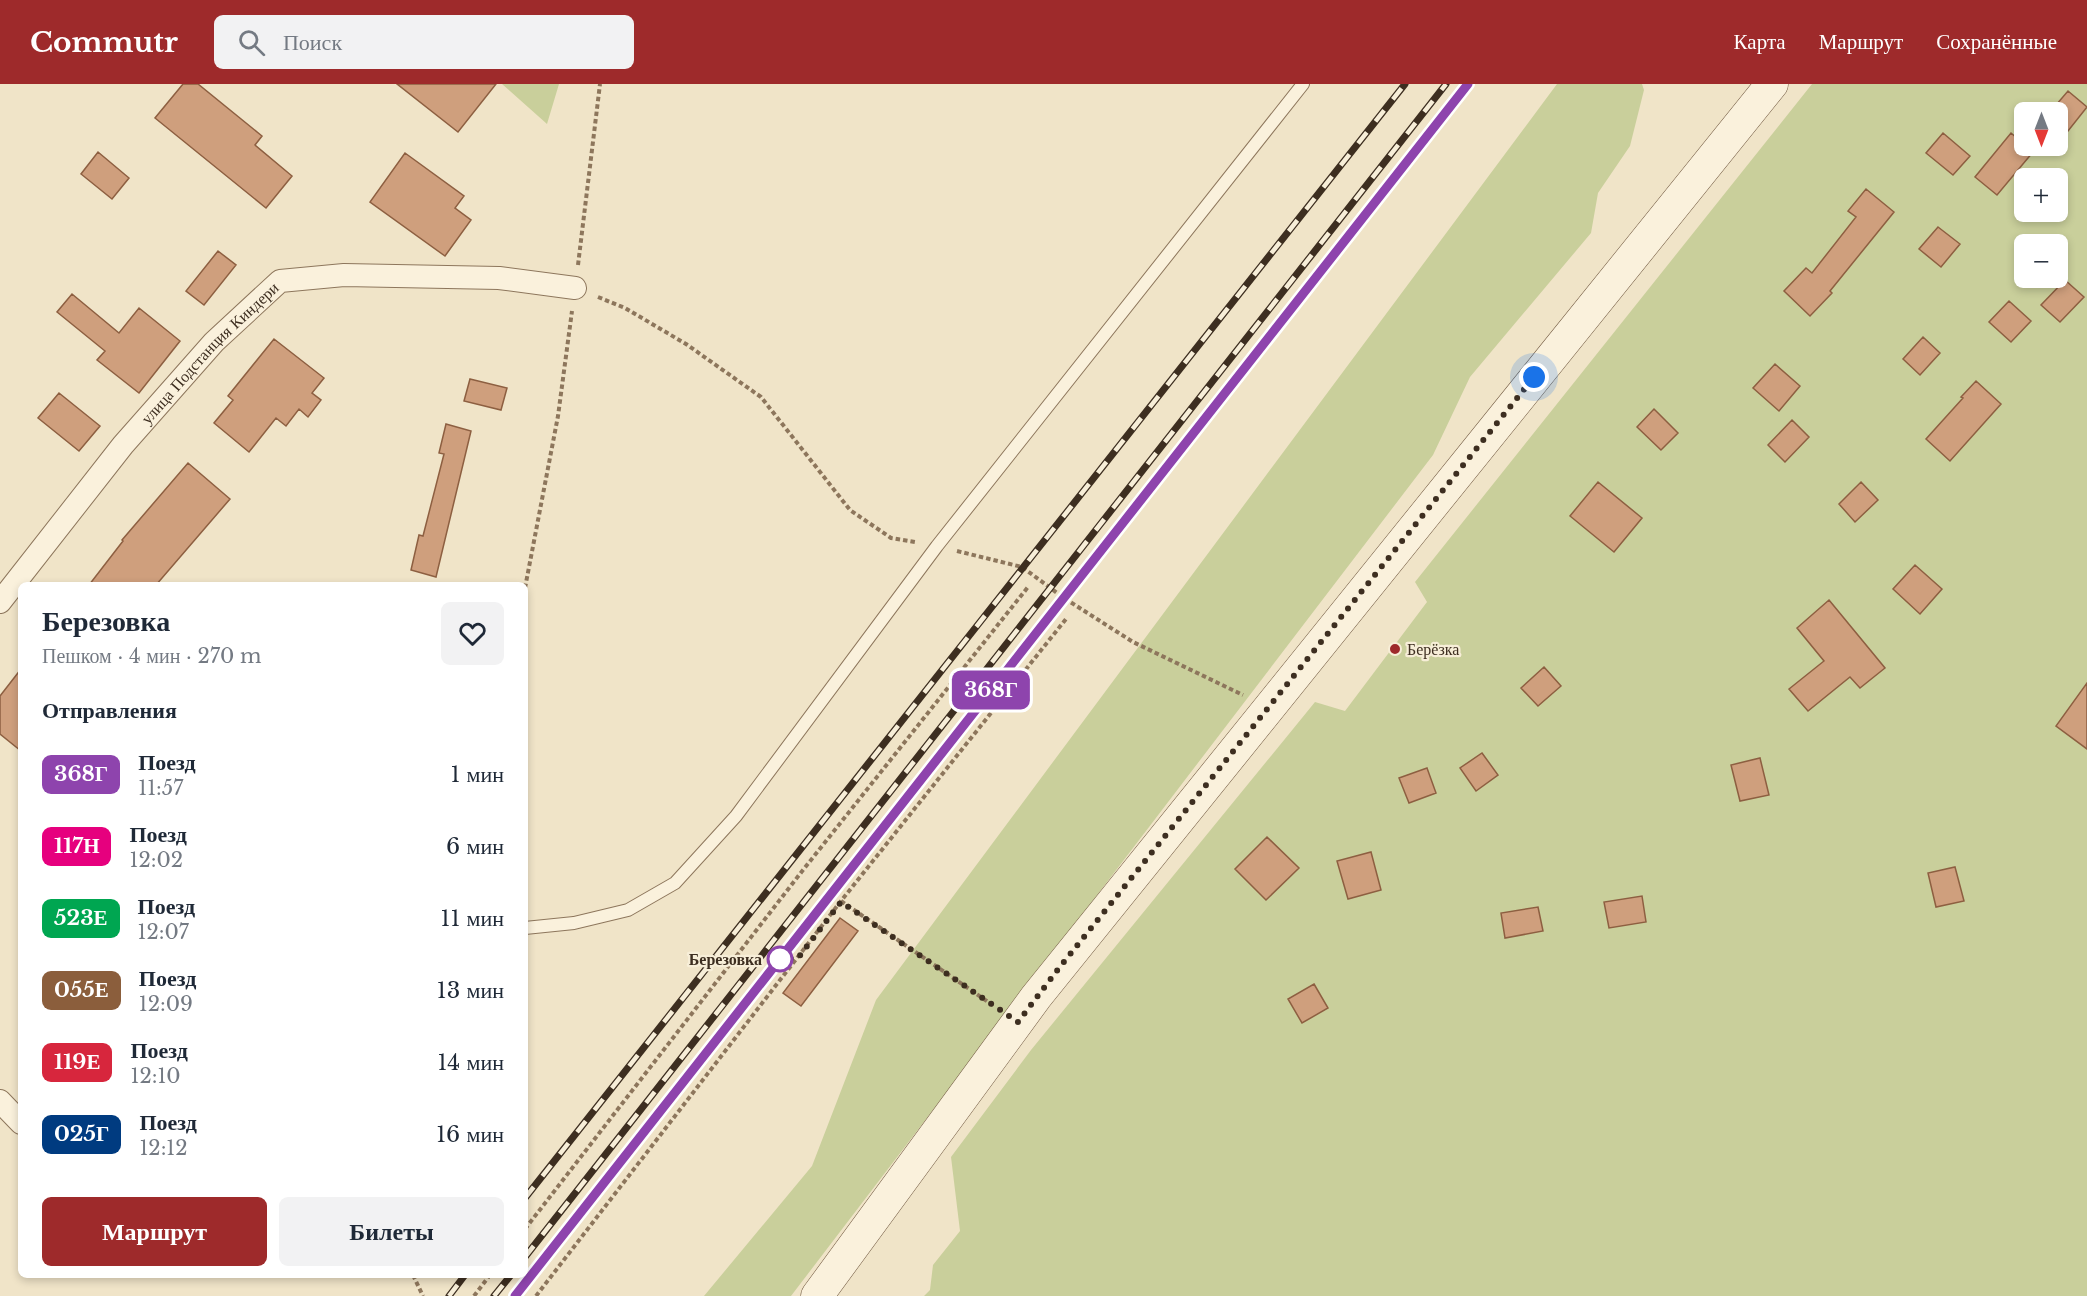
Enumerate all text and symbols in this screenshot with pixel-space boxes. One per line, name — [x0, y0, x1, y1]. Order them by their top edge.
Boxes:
search box — [214, 15, 634, 69]
text: Commutr — [30, 25, 178, 60]
icon: search — [235, 26, 268, 59]
text: Поиск — [283, 29, 342, 56]
text: Карта — [1734, 29, 1786, 55]
text: Маршрут — [1819, 29, 1903, 55]
text: Сохранённые — [1936, 29, 2057, 55]
north arrow — [2014, 102, 2068, 156]
map controls — [2014, 102, 2068, 288]
button: + — [2014, 168, 2068, 222]
button: − — [2014, 234, 2068, 288]
street label: улица Подстанция Киндери — [136, 277, 283, 428]
your location — [1519, 362, 1549, 392]
button: heart — [441, 602, 504, 665]
text: Березовка — [42, 604, 170, 639]
place label: Берёзка — [1407, 639, 1459, 659]
marker: Берёзка — [1388, 642, 1402, 656]
text: Пешком · 4 мин · 270 m — [42, 644, 261, 668]
line badge: 368Г — [949, 670, 1033, 710]
text: 368Г — [964, 677, 1018, 703]
text: Отправления — [42, 697, 177, 724]
text: Поезд — [138, 749, 196, 776]
text: 368Г — [54, 761, 108, 787]
text: 1 мин — [450, 761, 504, 788]
text: 11:57 — [138, 776, 183, 800]
text: Поезд — [129, 821, 187, 848]
text: 117Н — [54, 833, 99, 859]
text: 6 мин — [446, 833, 504, 860]
text: 12:02 — [129, 848, 183, 872]
text: Поезд — [138, 893, 195, 920]
text: 523Е — [54, 905, 108, 931]
text: 11 мин — [441, 905, 504, 932]
text: 12:07 — [138, 920, 189, 944]
marker: Березовка — [767, 946, 793, 972]
place label: Березовка — [689, 949, 762, 969]
text: Поезд — [139, 965, 196, 992]
text: 055Е — [54, 977, 109, 1003]
text: 13 мин — [437, 977, 504, 1004]
text: 12:09 — [139, 992, 193, 1016]
text: Поезд — [130, 1037, 188, 1064]
text: 119Е — [54, 1049, 100, 1075]
text: 14 мин — [438, 1049, 504, 1076]
text: 12:10 — [130, 1064, 181, 1088]
text: Поезд — [139, 1109, 197, 1136]
text: 025Г — [54, 1121, 109, 1147]
text: 16 мин — [436, 1121, 504, 1148]
text: 12:12 — [139, 1136, 188, 1160]
button: Маршрут — [42, 1197, 267, 1266]
button: Билеты — [279, 1197, 504, 1266]

